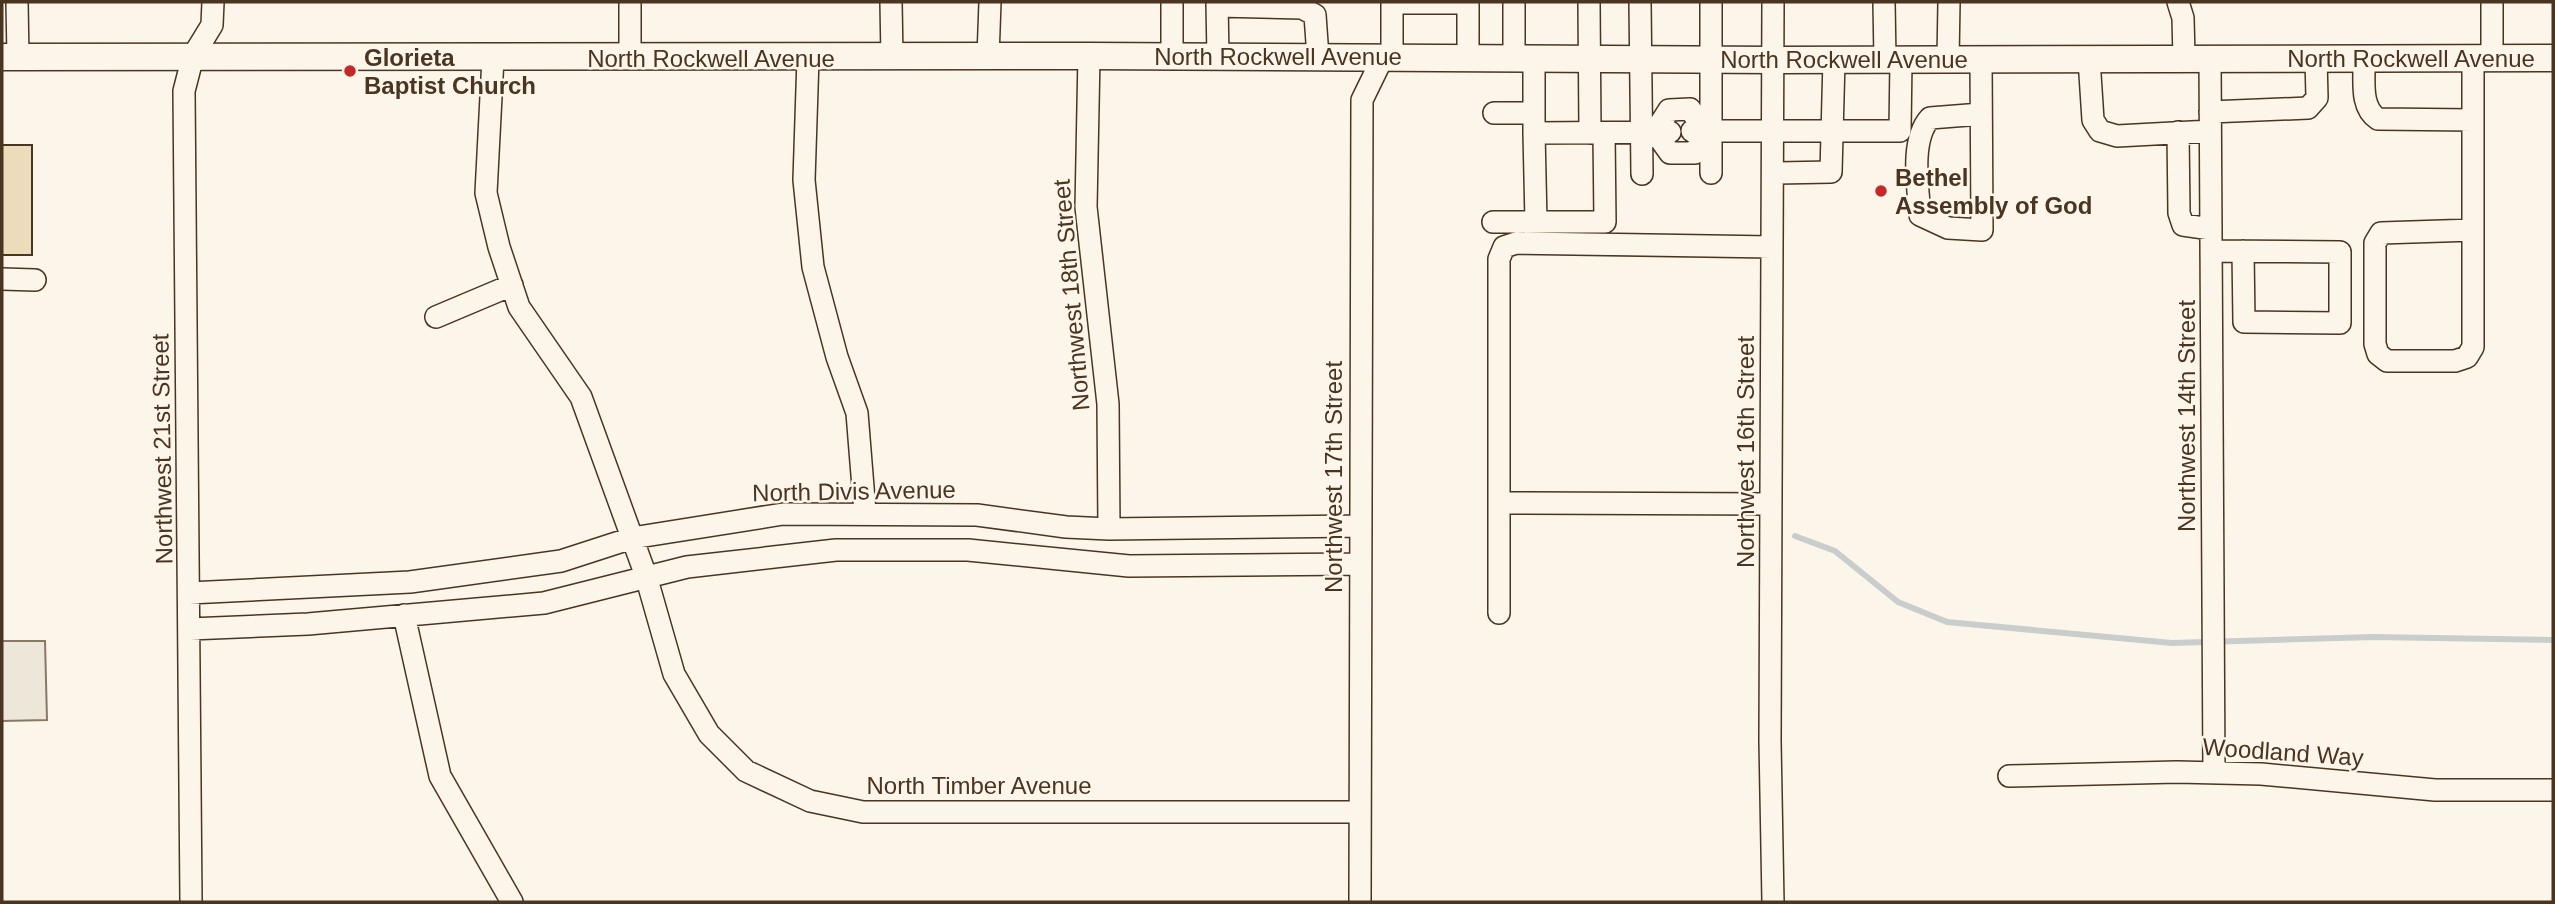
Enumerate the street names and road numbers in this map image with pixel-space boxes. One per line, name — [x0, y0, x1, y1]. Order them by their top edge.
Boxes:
street label: North Rockwell Avenue — [1154, 43, 1402, 70]
street label: North Rockwell Avenue — [587, 45, 835, 72]
street label: North Rockwell Avenue — [2287, 45, 2535, 72]
street label: North Rockwell Avenue — [1720, 46, 1968, 73]
street label: Northwest 18th Street — [1047, 178, 1095, 412]
street label: Northwest 14th Street — [2173, 300, 2200, 532]
street label: Northwest 21st Street — [146, 333, 178, 565]
street label: Northwest 16th Street — [1732, 336, 1759, 568]
street label: Northwest 17th Street — [1320, 361, 1347, 593]
street label: North Divis Avenue — [752, 476, 956, 506]
street label: Woodland Way — [2202, 733, 2364, 771]
street label: North Timber Avenue — [866, 772, 1092, 799]

